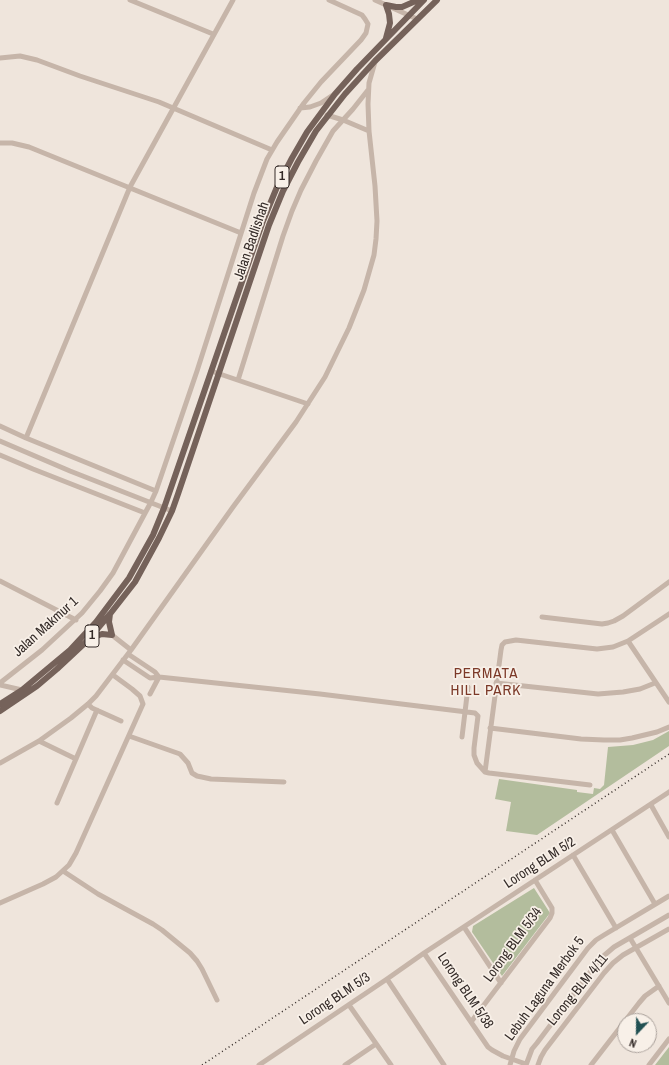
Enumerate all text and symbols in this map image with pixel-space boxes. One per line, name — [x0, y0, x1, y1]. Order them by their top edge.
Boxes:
road number: 1 — [275, 166, 289, 188]
street label: Jalan Badlishah — [231, 200, 273, 282]
street label: Jalan Makmur 1 — [10, 593, 82, 661]
road number: 1 — [85, 625, 99, 647]
district label: PERMATA HILL PARK — [451, 665, 521, 700]
street label: Lorong BLM 5/2 — [501, 834, 579, 892]
street label: Lorong BLM 5/34 — [480, 904, 546, 986]
street label: Lebuh Laguna Merbok 5 — [502, 934, 588, 1044]
street label: Lorong BLM 5/38 — [433, 950, 497, 1032]
street label: Lorong BLM 4/11 — [544, 951, 612, 1029]
street label: Lorong BLM 5/3 — [296, 969, 374, 1029]
north arrow — [617, 1013, 657, 1053]
text: N — [627, 1035, 639, 1051]

